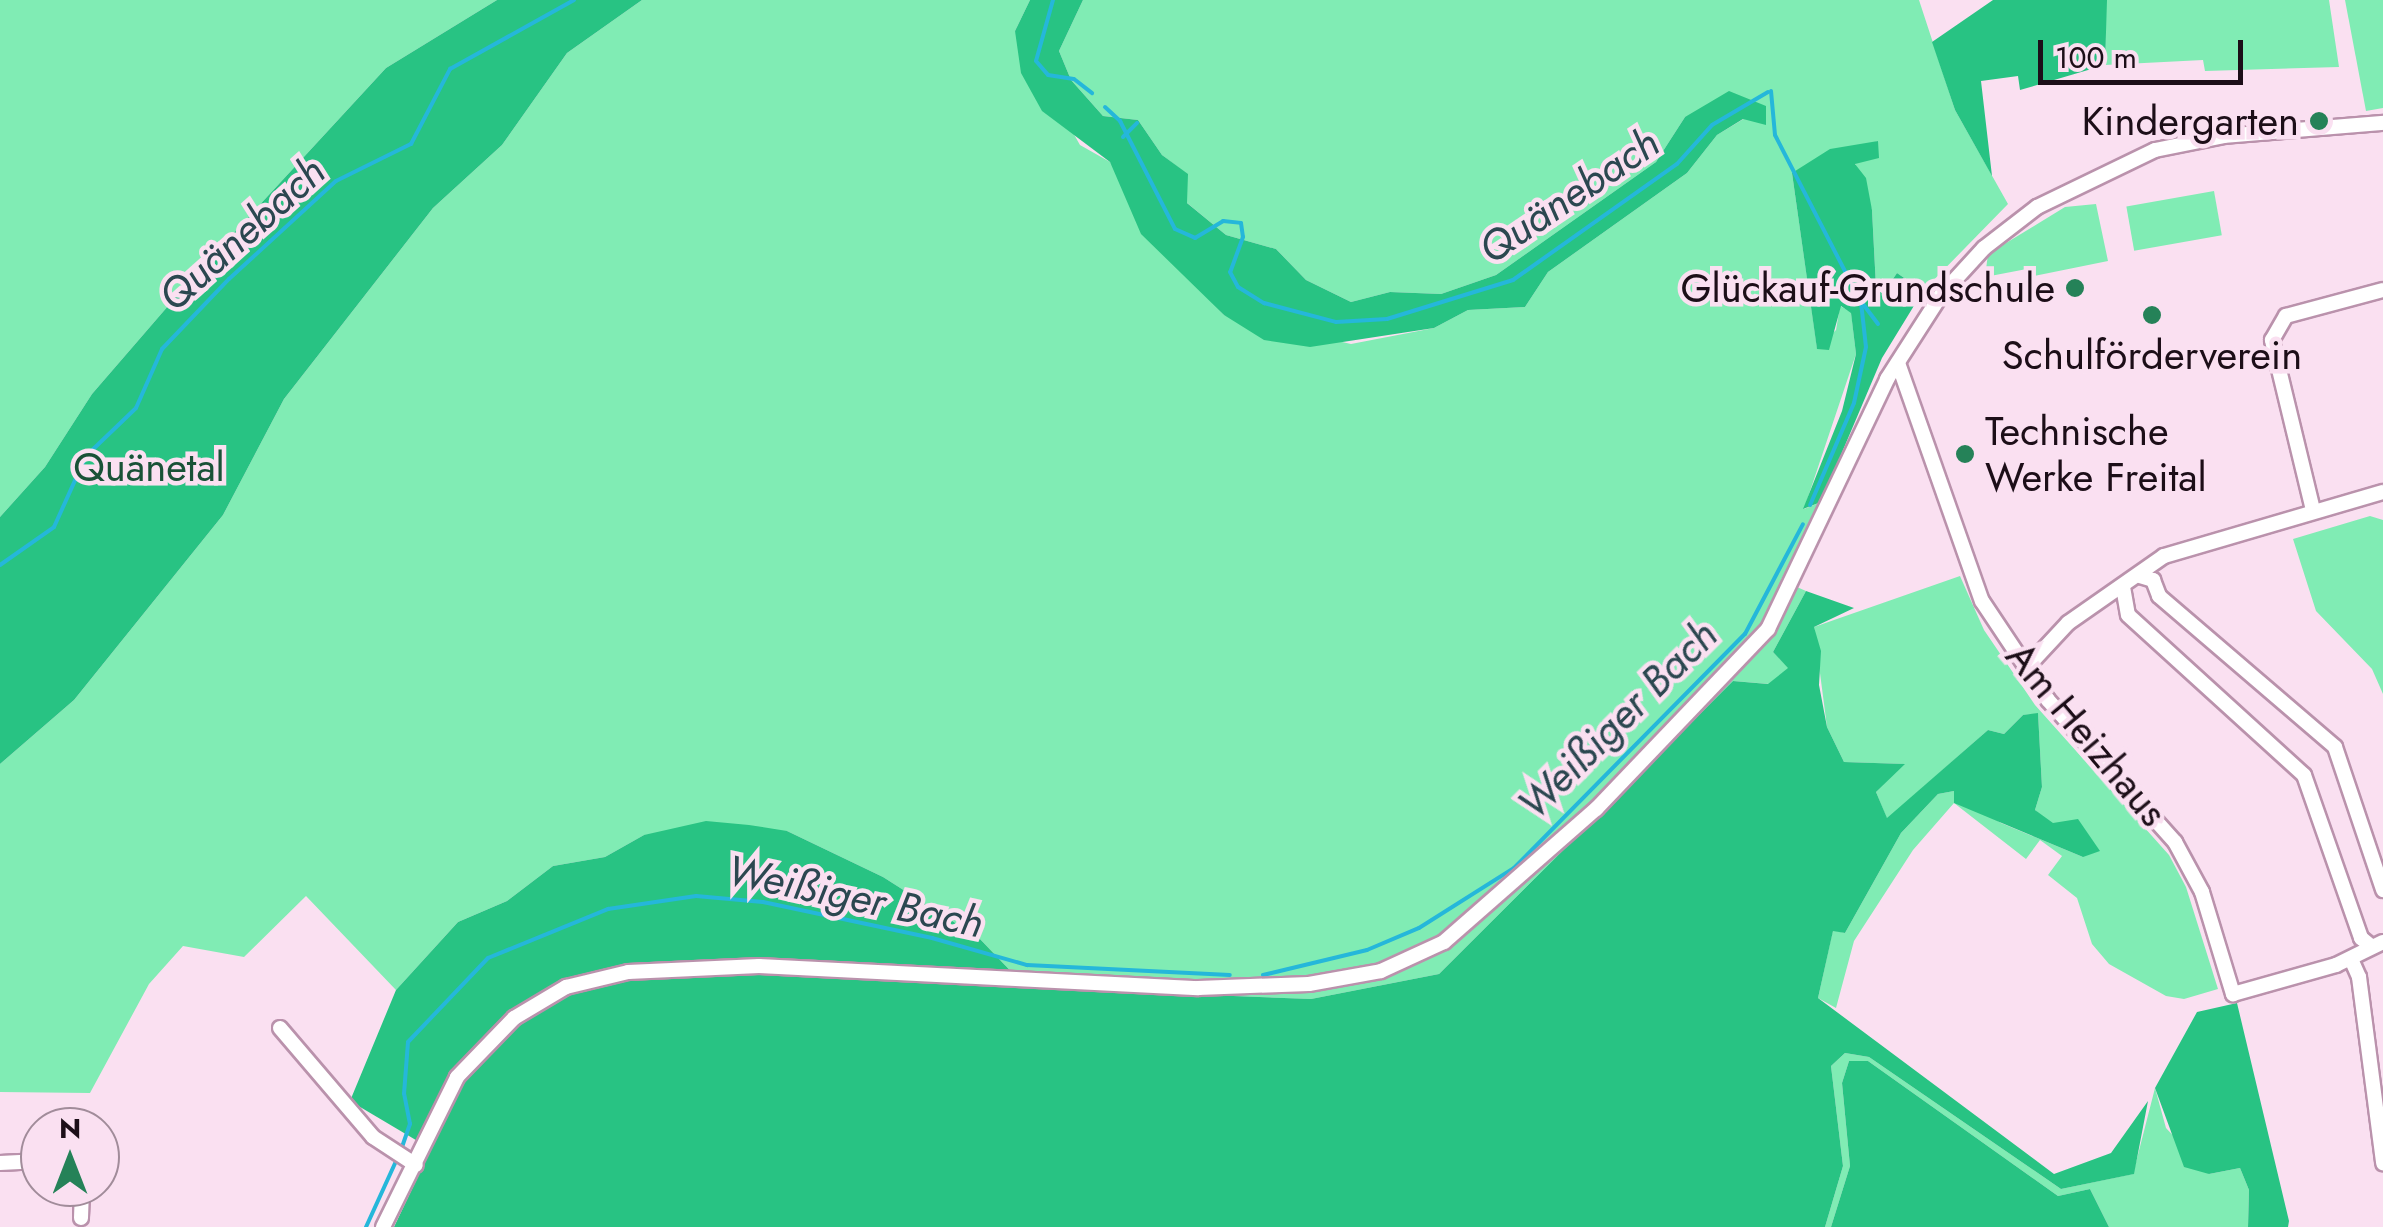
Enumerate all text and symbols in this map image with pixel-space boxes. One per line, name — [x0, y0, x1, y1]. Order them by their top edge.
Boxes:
scale bar — [2043, 20, 2248, 82]
text: 100 m — [2055, 36, 2137, 79]
place label: Kindergarten — [2082, 97, 2299, 145]
marker: Kindergarten — [2308, 110, 2330, 132]
water label: Quänebach — [1469, 117, 1669, 275]
water label: Quänebach — [148, 146, 336, 322]
place label: Glückauf-Grundschule — [1680, 264, 2055, 312]
marker: Glückauf-Grundschule — [2064, 277, 2086, 299]
marker: Schulförderverein — [2141, 304, 2163, 326]
place label: Schulförderverein — [2002, 331, 2302, 379]
place label: Technische Werke Freital — [1985, 407, 2207, 501]
park label: Quänetal — [73, 443, 225, 491]
marker: Technische Werke Freital — [1954, 443, 1976, 465]
water label: Weißiger Bach — [1508, 610, 1728, 830]
street label: Am Heizhaus — [1996, 632, 2178, 836]
water label: Weißiger Bach — [722, 845, 988, 949]
north arrow — [20, 1107, 120, 1207]
text: N — [59, 1108, 81, 1149]

